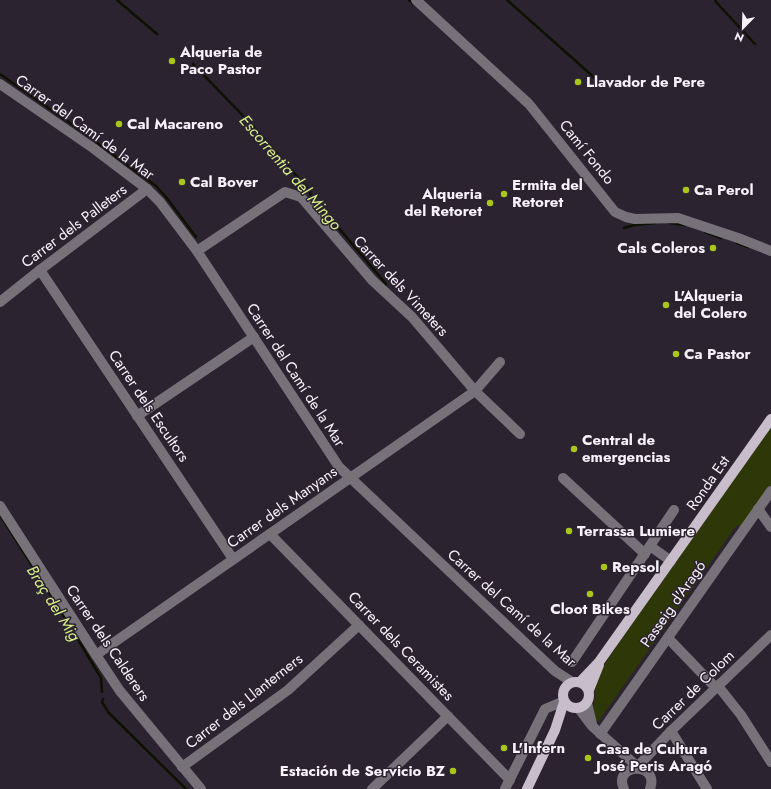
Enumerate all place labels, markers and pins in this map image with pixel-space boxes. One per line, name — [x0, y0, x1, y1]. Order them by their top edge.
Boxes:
place label: Alqueria de Paco Pastor — [179, 41, 263, 80]
marker: Alqueria de Paco Pastor — [167, 56, 177, 66]
place label: Llavador de Pere — [586, 71, 706, 93]
marker: Llavador de Pere — [573, 77, 583, 87]
place label: Cal Macareno — [127, 113, 223, 135]
marker: Cal Macareno — [114, 119, 124, 129]
place label: Cal Bover — [190, 171, 259, 193]
place label: Ermita del Retoret — [512, 174, 583, 213]
marker: Cal Bover — [177, 177, 187, 187]
place label: Ca Perol — [694, 179, 753, 201]
place label: Alqueria del Retoret — [404, 183, 482, 222]
marker: Ca Perol — [681, 185, 691, 195]
marker: Ermita del Retoret — [499, 189, 509, 199]
marker: Alqueria del Retoret — [485, 198, 495, 208]
place label: Cals Coleros — [617, 237, 705, 259]
marker: Cals Coleros — [708, 243, 718, 253]
place label: L'Alqueria del Colero — [674, 285, 747, 324]
marker: L'Alqueria del Colero — [661, 300, 671, 310]
place label: Ca Pastor — [684, 343, 752, 365]
marker: Ca Pastor — [671, 349, 681, 359]
place label: Central de emergencias — [582, 429, 670, 468]
marker: Central de emergencias — [569, 444, 579, 454]
place label: Terrassa Lumiere — [577, 520, 695, 542]
marker: Terrassa Lumiere — [564, 526, 574, 536]
place label: Repsol — [612, 556, 659, 578]
marker: Repsol — [599, 562, 609, 572]
marker: Cloot Bikes — [585, 589, 595, 599]
place label: Cloot Bikes — [550, 598, 630, 620]
place label: L'Infern — [512, 737, 565, 759]
place label: Casa de Cultura José Peris Aragó — [593, 738, 712, 777]
marker: L'Infern — [499, 743, 509, 753]
marker: Casa de Cultura José Peris Aragó — [583, 753, 593, 763]
place label: Estación de Servicio BZ — [280, 760, 446, 782]
marker: Estación de Servicio BZ — [448, 766, 458, 776]

